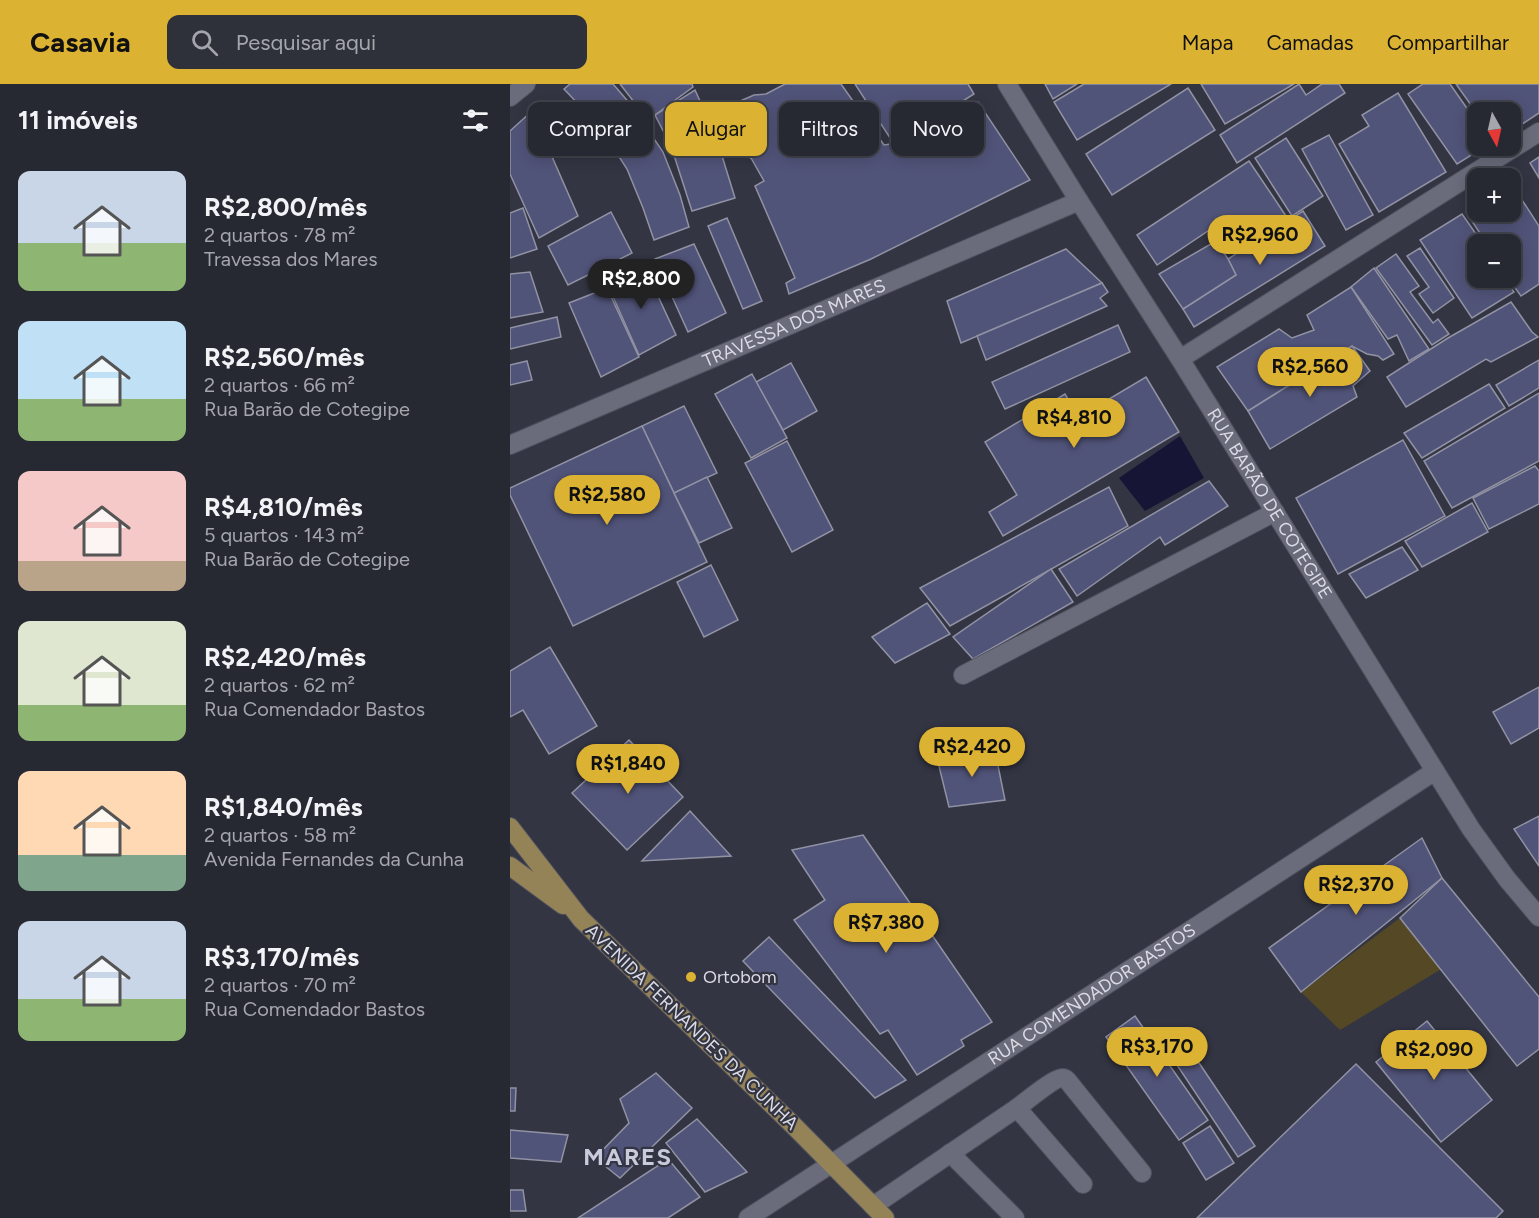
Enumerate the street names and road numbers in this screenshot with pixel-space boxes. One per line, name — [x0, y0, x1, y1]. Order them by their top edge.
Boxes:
street label: TRAVESSA DOS MARES — [699, 274, 889, 372]
street label: RUA BARÃO DE COTEGIPE — [1202, 404, 1337, 603]
street label: AVENIDA FERNANDES DA CUNHA — [581, 919, 803, 1135]
street label: RUA COMENDADOR BASTOS — [984, 919, 1200, 1070]

